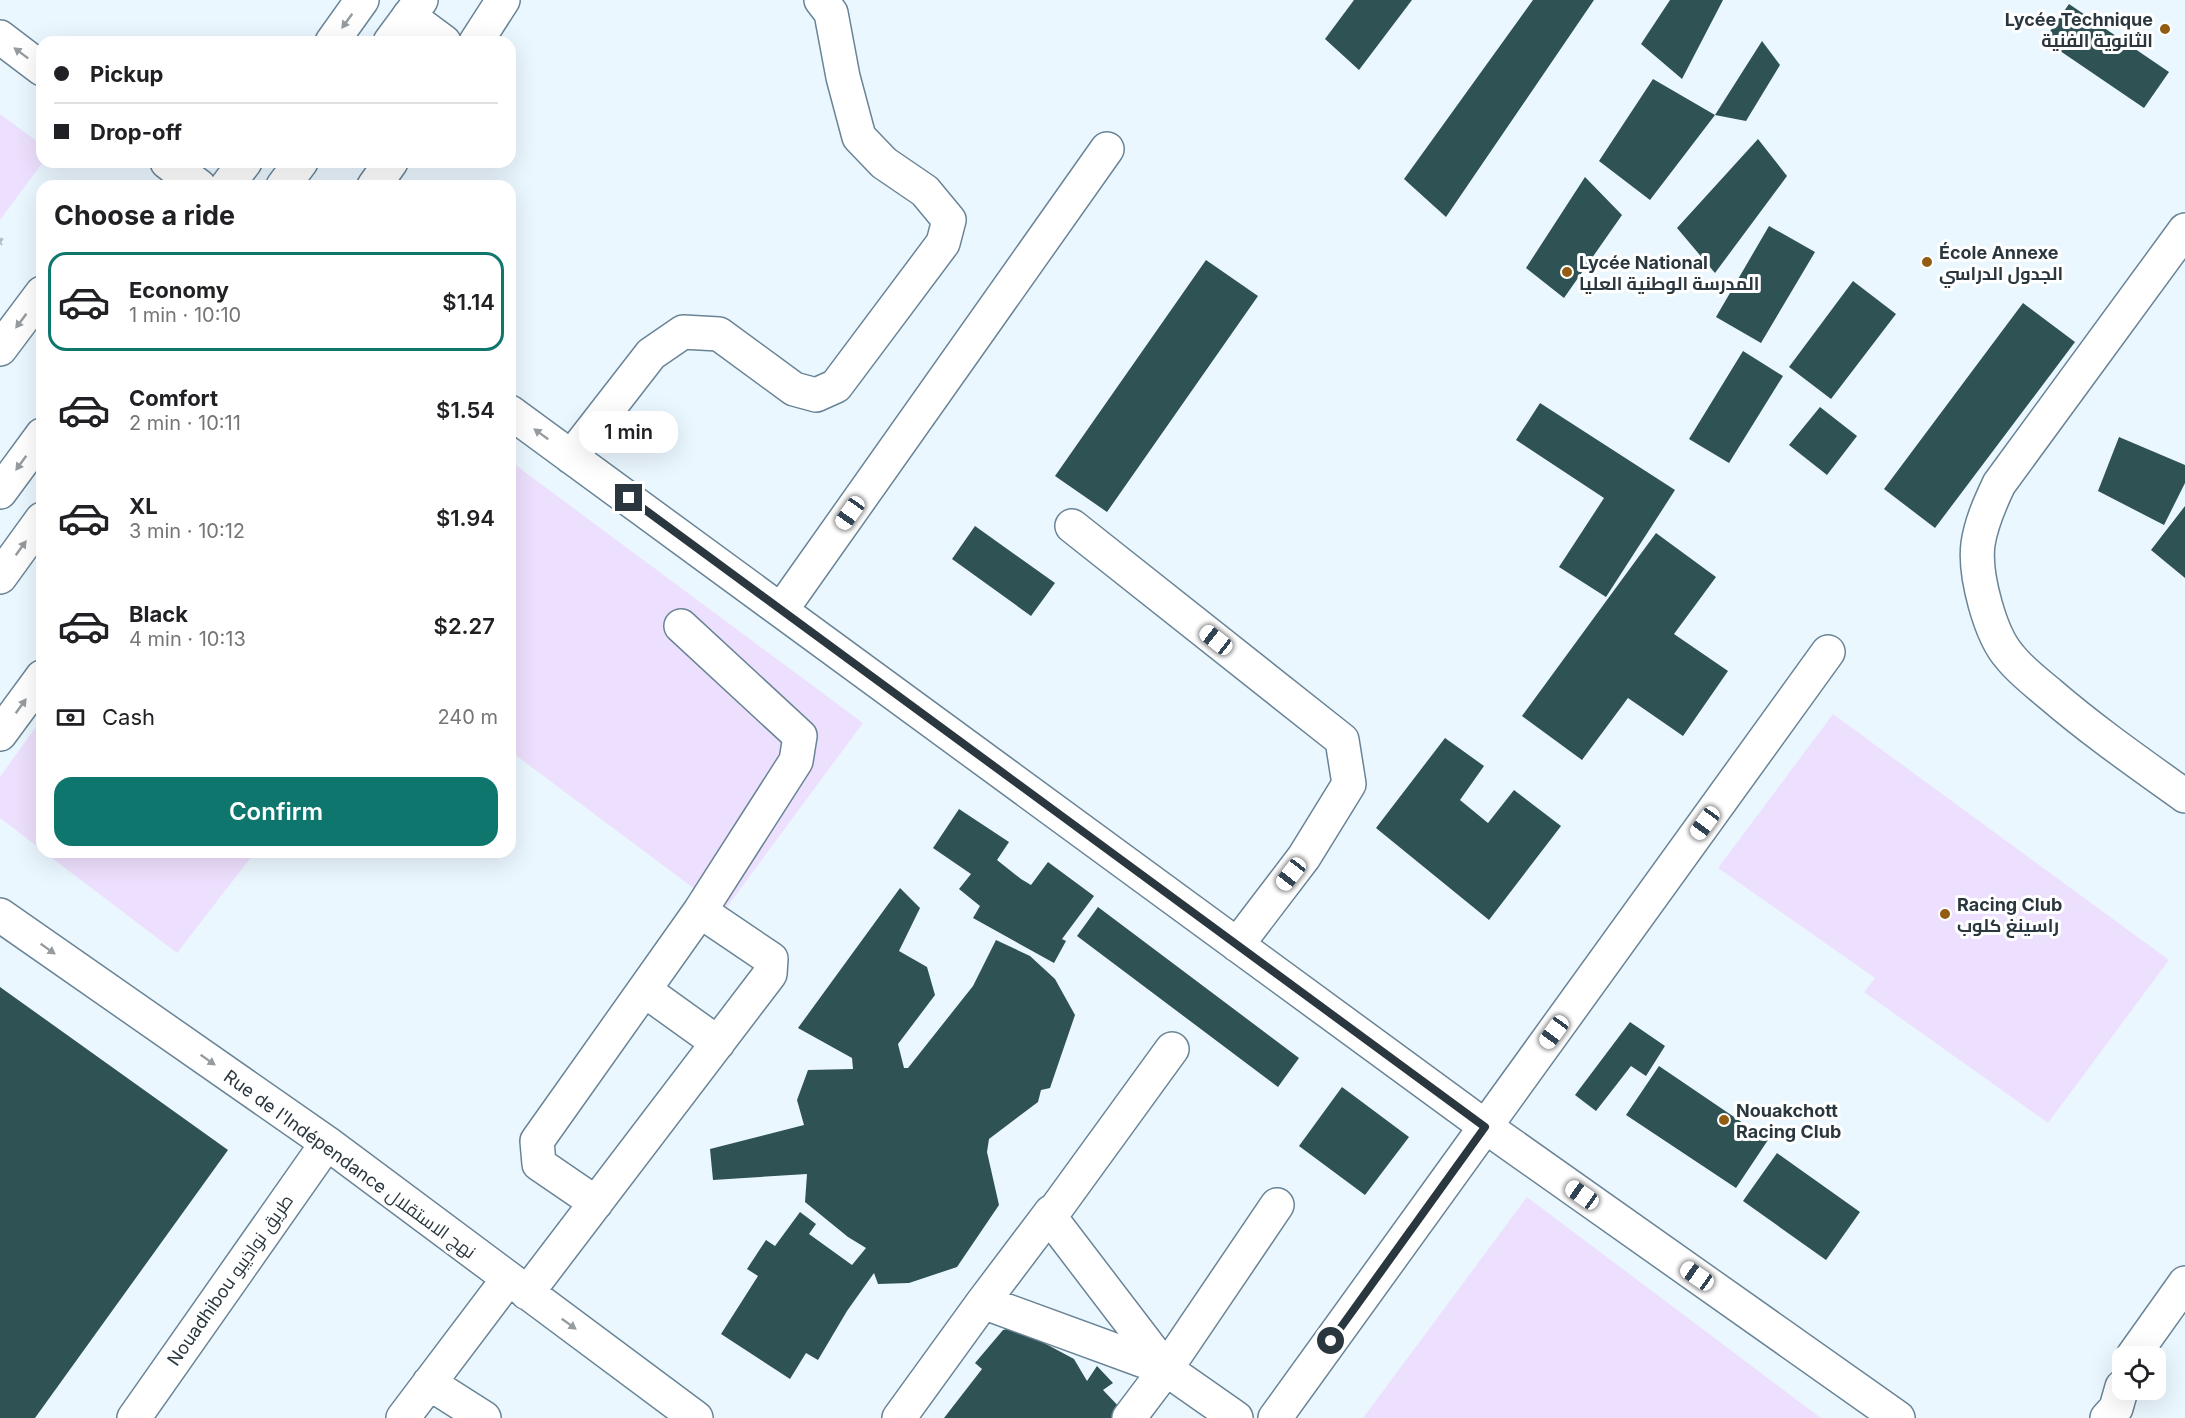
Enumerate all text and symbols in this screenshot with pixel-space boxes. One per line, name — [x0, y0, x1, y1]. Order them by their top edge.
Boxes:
place label: Lycée Technique الثانوية الفنية — [2005, 9, 2153, 52]
one-way arrow — [341, 13, 353, 29]
marker: Lycée Technique الثانوية الفنية — [2158, 22, 2172, 36]
one-way arrow — [13, 47, 29, 59]
text: Pickup — [90, 61, 164, 87]
text: Drop-off — [90, 119, 182, 145]
text: Choose a ride — [54, 199, 235, 232]
place label: École Annexe الجدول الدراسي — [1939, 242, 2063, 288]
place label: Lycée National المدرسة الوطنية العليا — [1579, 252, 1759, 295]
marker: École Annexe الجدول الدراسي — [1920, 255, 1934, 269]
marker: Lycée National المدرسة الوطنية العليا — [1560, 265, 1574, 279]
icon: car — [57, 275, 111, 329]
text: Economy — [129, 277, 229, 303]
text: $1.14 — [442, 289, 495, 315]
text: 1 min · 10:10 — [129, 303, 241, 327]
one-way arrow — [15, 313, 27, 329]
icon: car — [57, 383, 111, 437]
text: Comfort — [129, 385, 218, 411]
text: $1.54 — [436, 397, 495, 423]
text: 2 min · 10:11 — [129, 411, 241, 435]
callout: 1 min — [580, 411, 678, 453]
text: 1 min — [604, 420, 653, 444]
one-way arrow — [533, 428, 549, 440]
one-way arrow — [15, 455, 27, 471]
route end — [615, 484, 642, 511]
icon: car — [57, 491, 111, 545]
text: XL — [129, 493, 158, 519]
car — [832, 493, 868, 533]
text: $1.94 — [436, 505, 495, 531]
text: 3 min · 10:12 — [129, 519, 245, 543]
one-way arrow — [15, 540, 27, 556]
icon: car — [57, 599, 111, 653]
text: Black — [129, 601, 188, 627]
text: $2.27 — [434, 613, 495, 639]
car — [1196, 622, 1236, 658]
text: 4 min · 10:13 — [129, 627, 246, 651]
one-way arrow — [15, 699, 27, 715]
icon: cash — [54, 701, 87, 734]
text: Cash — [102, 704, 155, 730]
text: 240 m — [437, 705, 498, 729]
button: Confirm — [54, 777, 498, 846]
car — [1687, 803, 1723, 843]
car — [1273, 854, 1309, 894]
place label: Racing Club راسينغ كلوب — [1957, 894, 2062, 938]
marker: Racing Club راسينغ كلوب — [1938, 907, 1952, 921]
one-way arrow — [40, 943, 56, 954]
car — [1536, 1012, 1572, 1052]
one-way arrow — [200, 1054, 216, 1065]
street label: Rue de l'Indépendance نهج الاستقلال — [219, 1066, 480, 1264]
place label: Nouakchott Racing Club — [1736, 1100, 1841, 1142]
marker: Nouakchott Racing Club — [1717, 1113, 1731, 1127]
car — [1562, 1177, 1602, 1213]
street label: Nouadhibou طريق نواذيبو — [163, 1190, 299, 1371]
car — [1677, 1258, 1717, 1294]
one-way arrow — [560, 1318, 576, 1330]
route start — [1317, 1327, 1344, 1354]
map controls — [2112, 1346, 2166, 1400]
button: locate — [2112, 1346, 2166, 1400]

